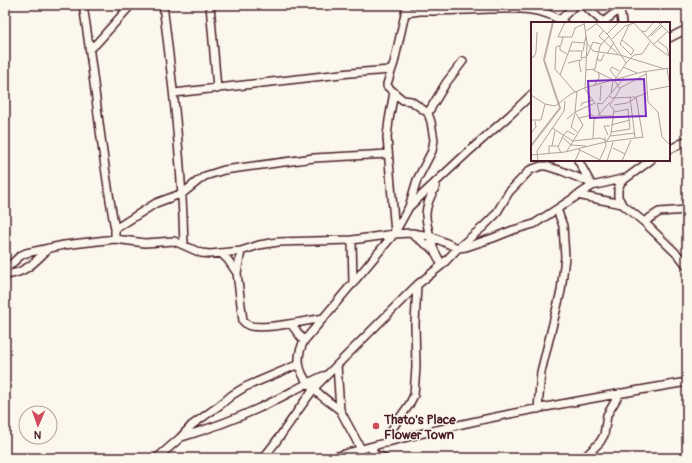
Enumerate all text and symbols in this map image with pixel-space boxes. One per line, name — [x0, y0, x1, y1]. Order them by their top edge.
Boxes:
inset map — [531, 22, 670, 161]
north arrow — [18, 405, 58, 445]
place label: Thato's Place Flower Town — [383, 412, 456, 443]
marker: Thato's Place Flower Town — [371, 421, 381, 431]
text: N — [33, 428, 42, 441]

